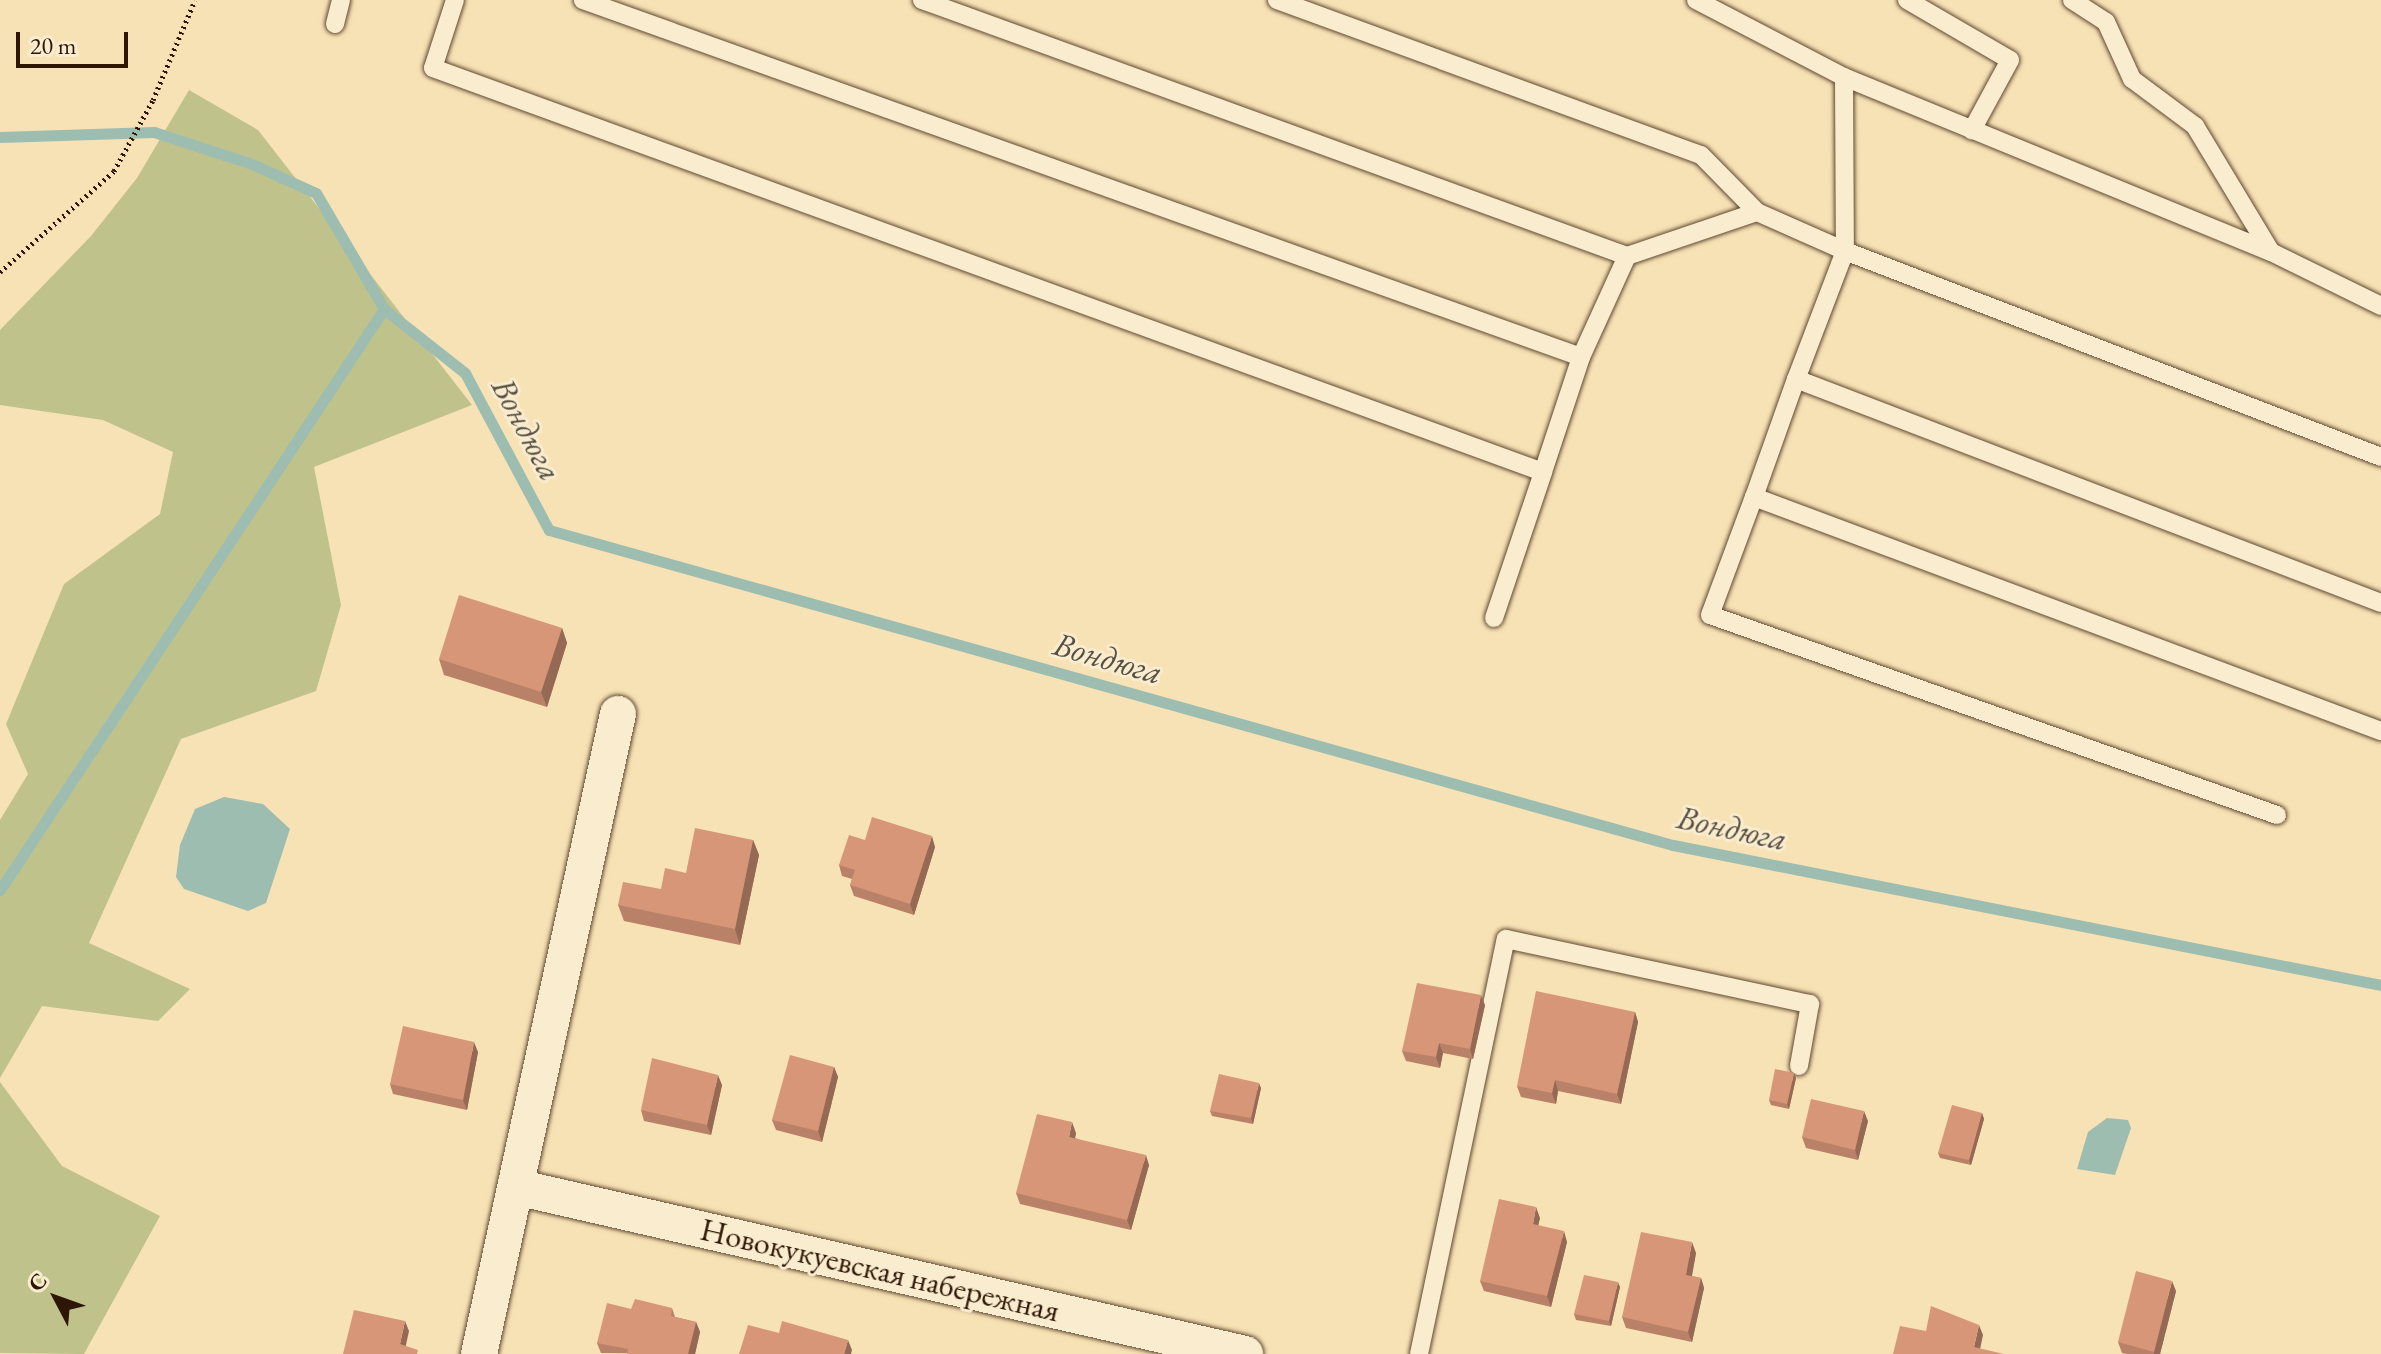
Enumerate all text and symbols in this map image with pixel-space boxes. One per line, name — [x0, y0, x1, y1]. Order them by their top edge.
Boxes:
scale bar — [20, 16, 132, 66]
text: 20 m — [30, 30, 77, 61]
water label: Вондюга — [483, 370, 571, 488]
water label: Вондюга — [1049, 623, 1167, 693]
water label: Вондюга — [1673, 796, 1791, 860]
street label: Новокукуевская набережная — [697, 1210, 1063, 1330]
north arrow — [16, 1258, 96, 1338]
text: С — [21, 1267, 54, 1297]

